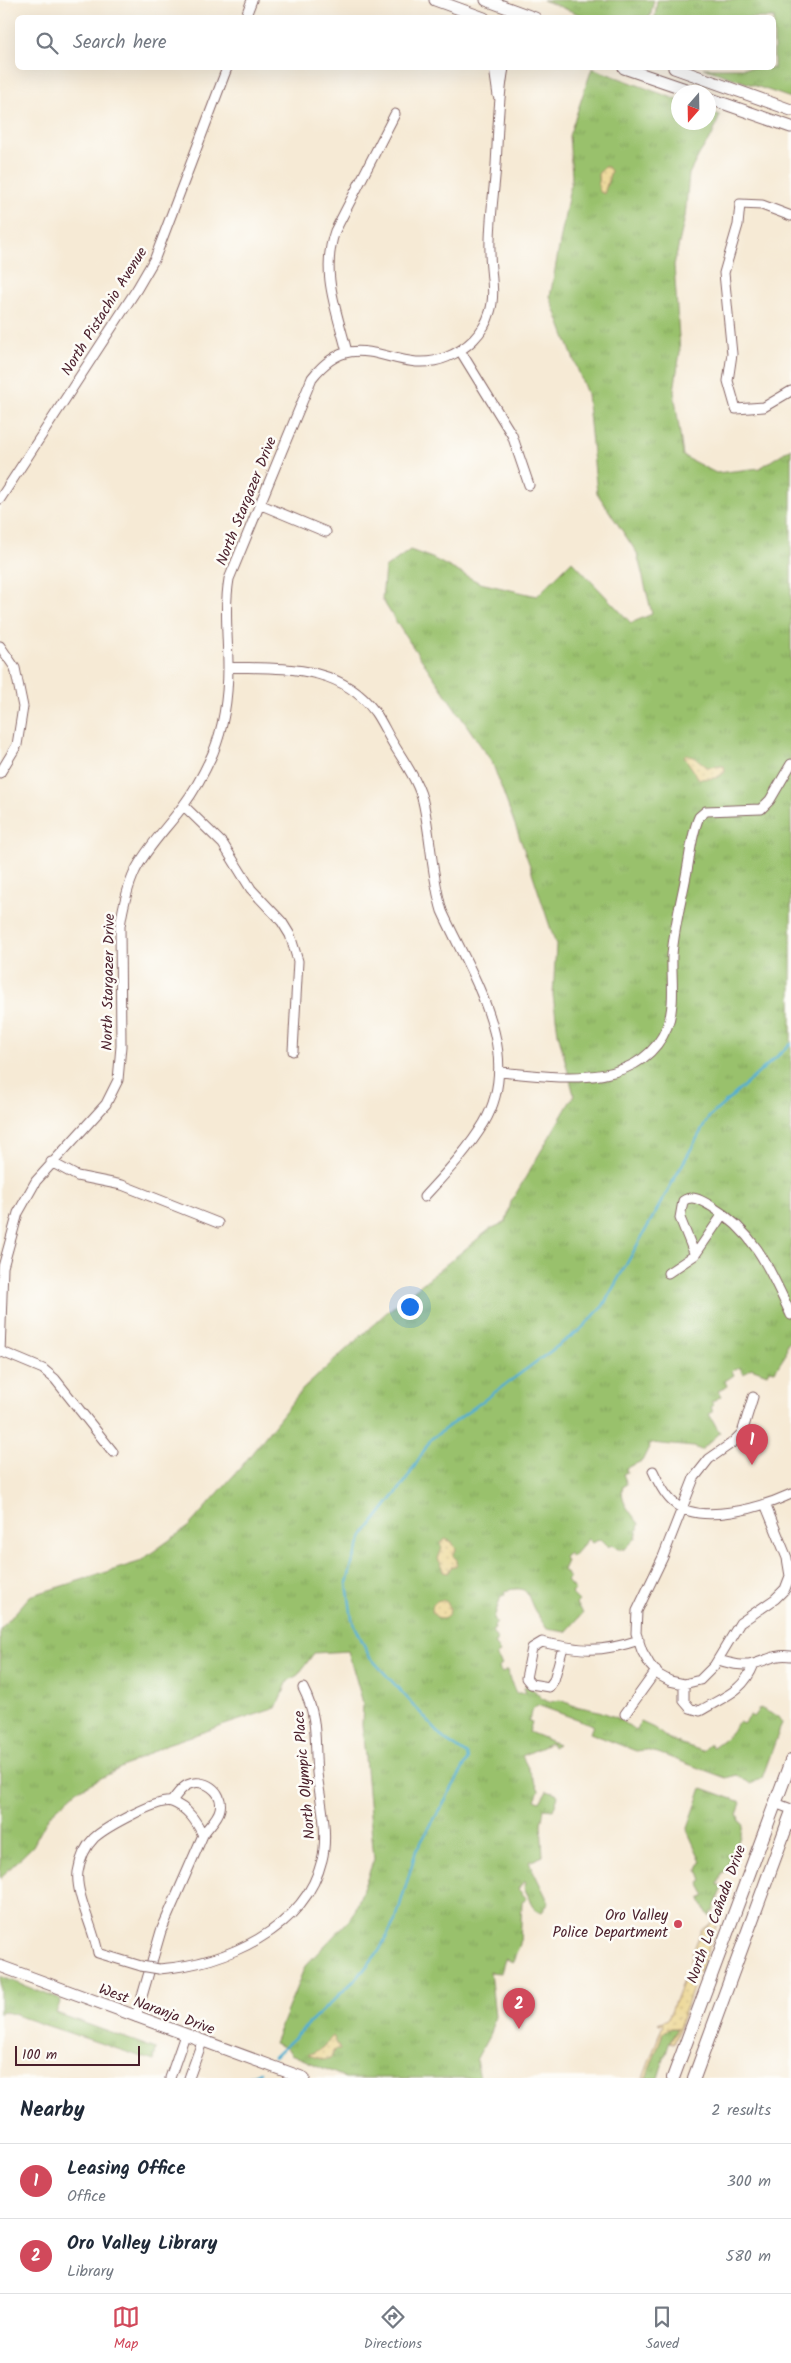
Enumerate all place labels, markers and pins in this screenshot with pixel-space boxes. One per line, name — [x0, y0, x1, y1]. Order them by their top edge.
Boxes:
pin: 1 — [736, 1424, 768, 1465]
place label: Oro Valley Police Department — [552, 1904, 669, 1945]
marker: Oro Valley Police Department — [672, 1918, 684, 1930]
pin: 2 — [503, 1988, 535, 2029]

